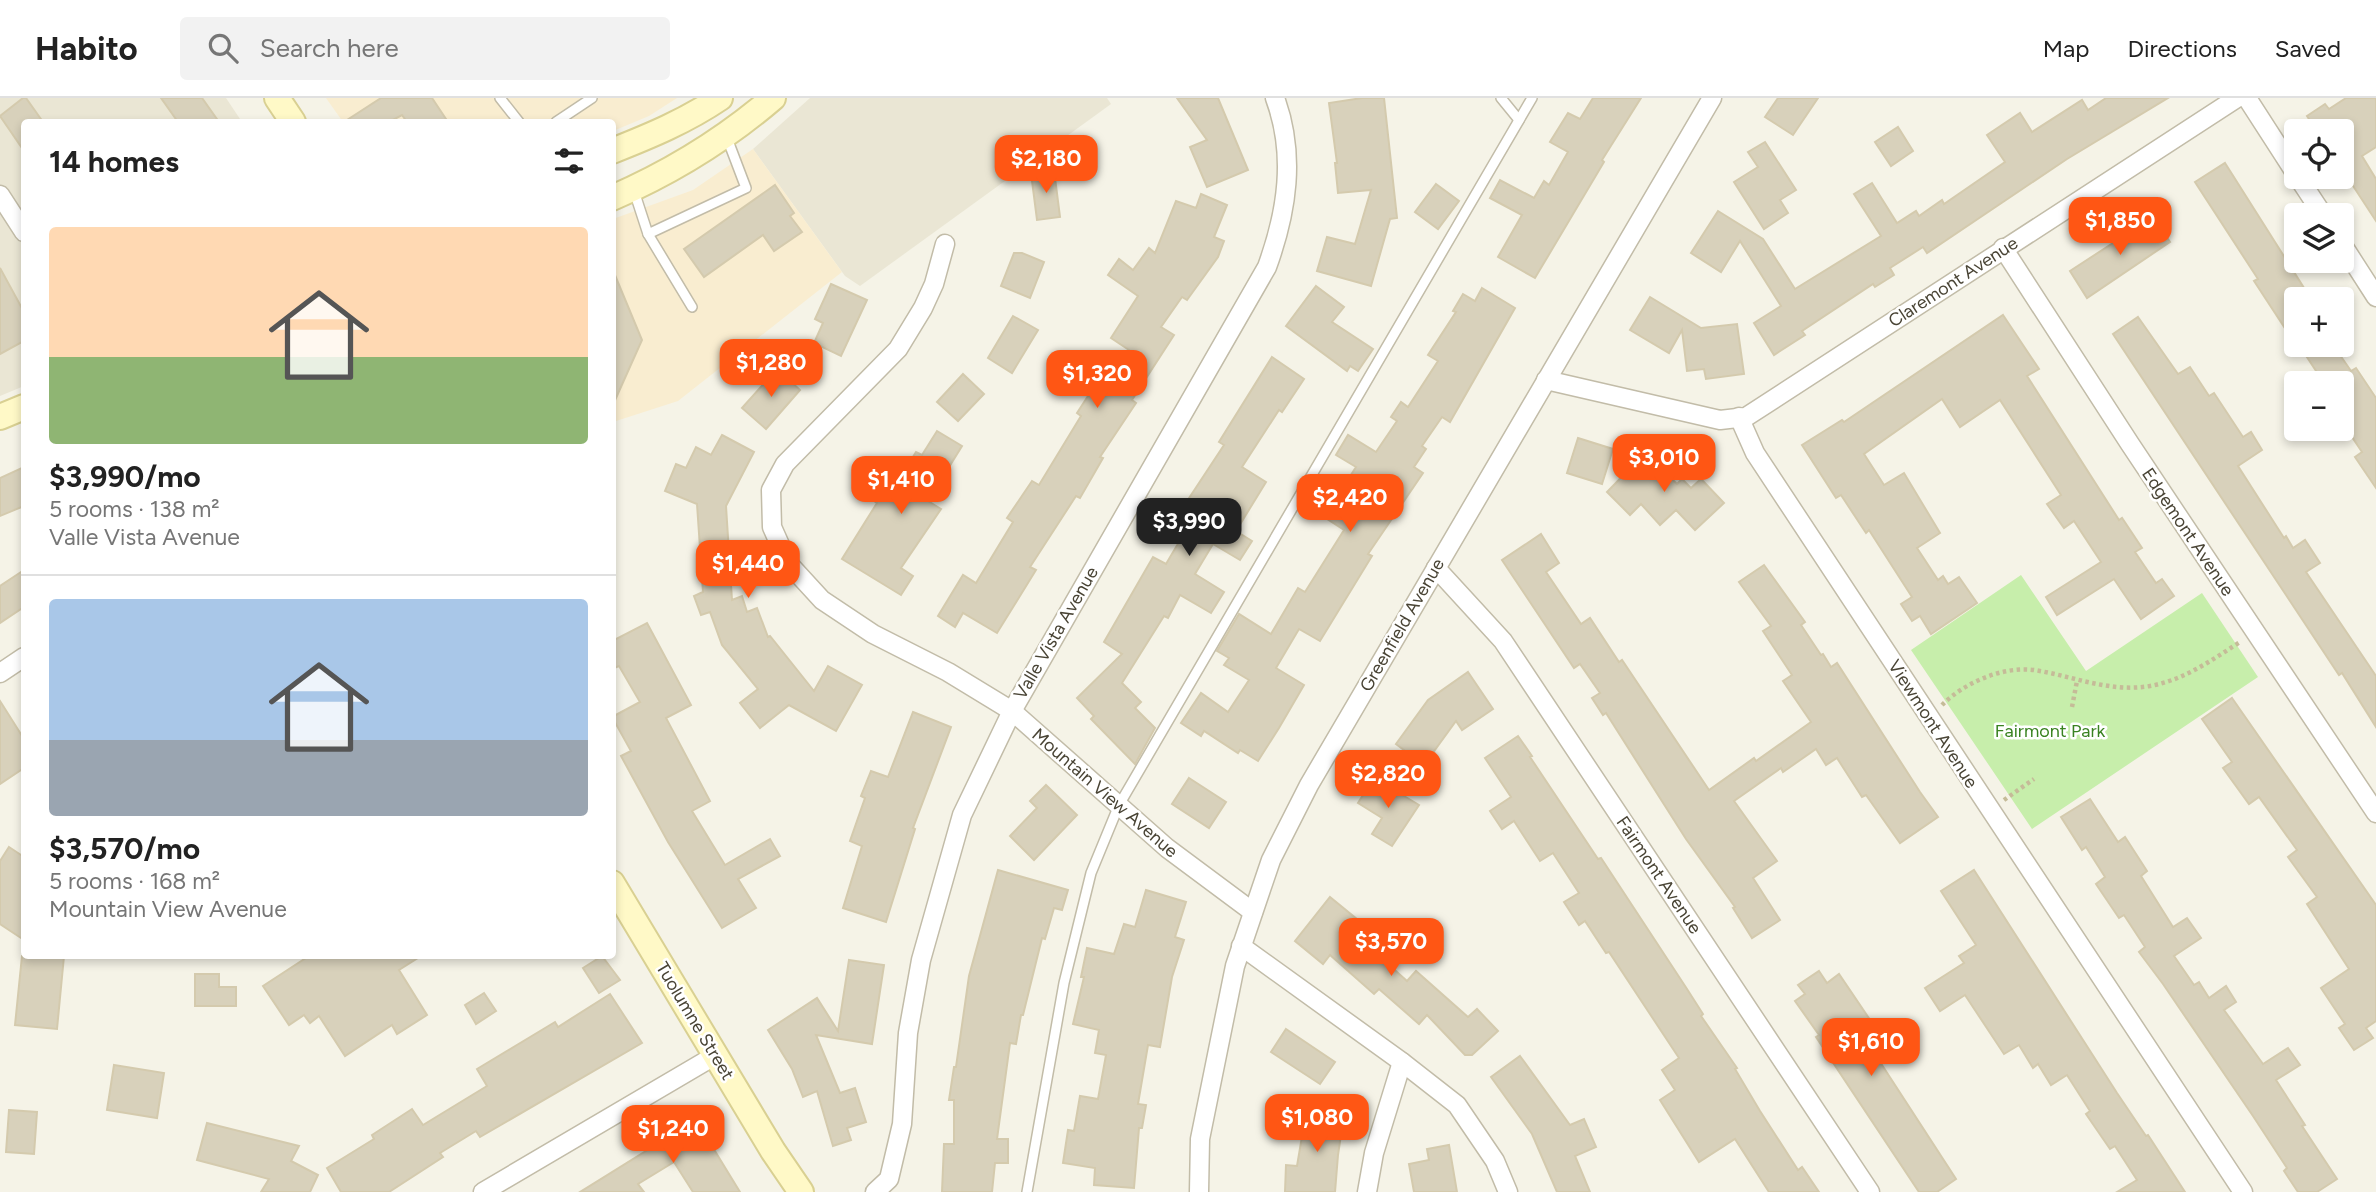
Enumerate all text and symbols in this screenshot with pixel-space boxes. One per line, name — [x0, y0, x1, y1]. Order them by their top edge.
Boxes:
search box — [180, 17, 670, 80]
text: Habito — [35, 29, 138, 68]
icon: search — [204, 29, 242, 67]
text: Search here — [260, 32, 399, 64]
text: Map — [2043, 34, 2089, 63]
text: Directions — [2127, 34, 2237, 63]
text: Saved — [2275, 34, 2341, 63]
map controls — [2284, 119, 2354, 441]
button: locate — [2284, 119, 2354, 189]
pin: $2,180 — [989, 136, 1103, 195]
icon: filters — [550, 142, 588, 180]
text: 14 homes — [49, 143, 179, 180]
text: $2,180 — [1011, 144, 1081, 172]
pin: $1,850 — [2063, 198, 2177, 257]
button: layers — [2284, 203, 2354, 273]
text: $1,850 — [2085, 206, 2155, 234]
street label: Claremont Avenue — [1884, 232, 2022, 332]
icon: home — [256, 272, 382, 398]
button: + — [2284, 287, 2354, 357]
pin: $1,280 — [714, 340, 828, 399]
text: $1,280 — [736, 348, 806, 376]
pin: $1,320 — [1040, 350, 1154, 410]
text: $1,320 — [1062, 359, 1132, 387]
button: − — [2284, 371, 2354, 441]
pin: $3,010 — [1607, 434, 1721, 494]
text: $3,010 — [1629, 443, 1699, 471]
pin: $1,410 — [844, 456, 958, 516]
text: $3,990/mo — [49, 458, 201, 495]
street label: Edgemont Avenue — [2137, 464, 2239, 600]
text: $1,410 — [867, 465, 935, 493]
pin: $2,420 — [1293, 474, 1407, 534]
text: $2,420 — [1313, 483, 1387, 511]
text: 5 rooms · 138 m² — [49, 495, 220, 523]
pin: $3,990 — [1132, 498, 1246, 558]
text: $3,990 — [1152, 507, 1226, 535]
text: Valle Vista Avenue — [49, 523, 240, 551]
pin: $1,440 — [691, 540, 805, 600]
text: $1,440 — [712, 549, 784, 577]
street label: Greenfield Avenue — [1355, 554, 1449, 695]
street label: Valle Vista Avenue — [1009, 563, 1103, 703]
icon: home — [256, 644, 382, 770]
street label: Viewmont Avenue — [1883, 656, 1983, 792]
park label: Fairmont Park — [1995, 720, 2105, 742]
street label: Mountain View Avenue — [1028, 724, 1183, 862]
pin: $2,820 — [1331, 750, 1445, 810]
text: $2,820 — [1351, 759, 1425, 787]
street label: Fairmont Avenue — [1612, 812, 1707, 938]
text: $3,570/mo — [49, 830, 200, 867]
text: 5 rooms · 168 m² — [49, 867, 220, 895]
text: Mountain View Avenue — [49, 895, 287, 923]
pin: $3,570 — [1334, 918, 1448, 978]
text: $3,570 — [1355, 927, 1427, 955]
street label: Tuolumne Street — [651, 958, 739, 1084]
pin: $1,610 — [1814, 1018, 1928, 1078]
text: $1,610 — [1838, 1027, 1904, 1055]
pin: $1,080 — [1260, 1094, 1374, 1154]
text: $1,080 — [1281, 1103, 1353, 1131]
pin: $1,240 — [616, 1105, 730, 1165]
text: $1,240 — [637, 1114, 709, 1142]

